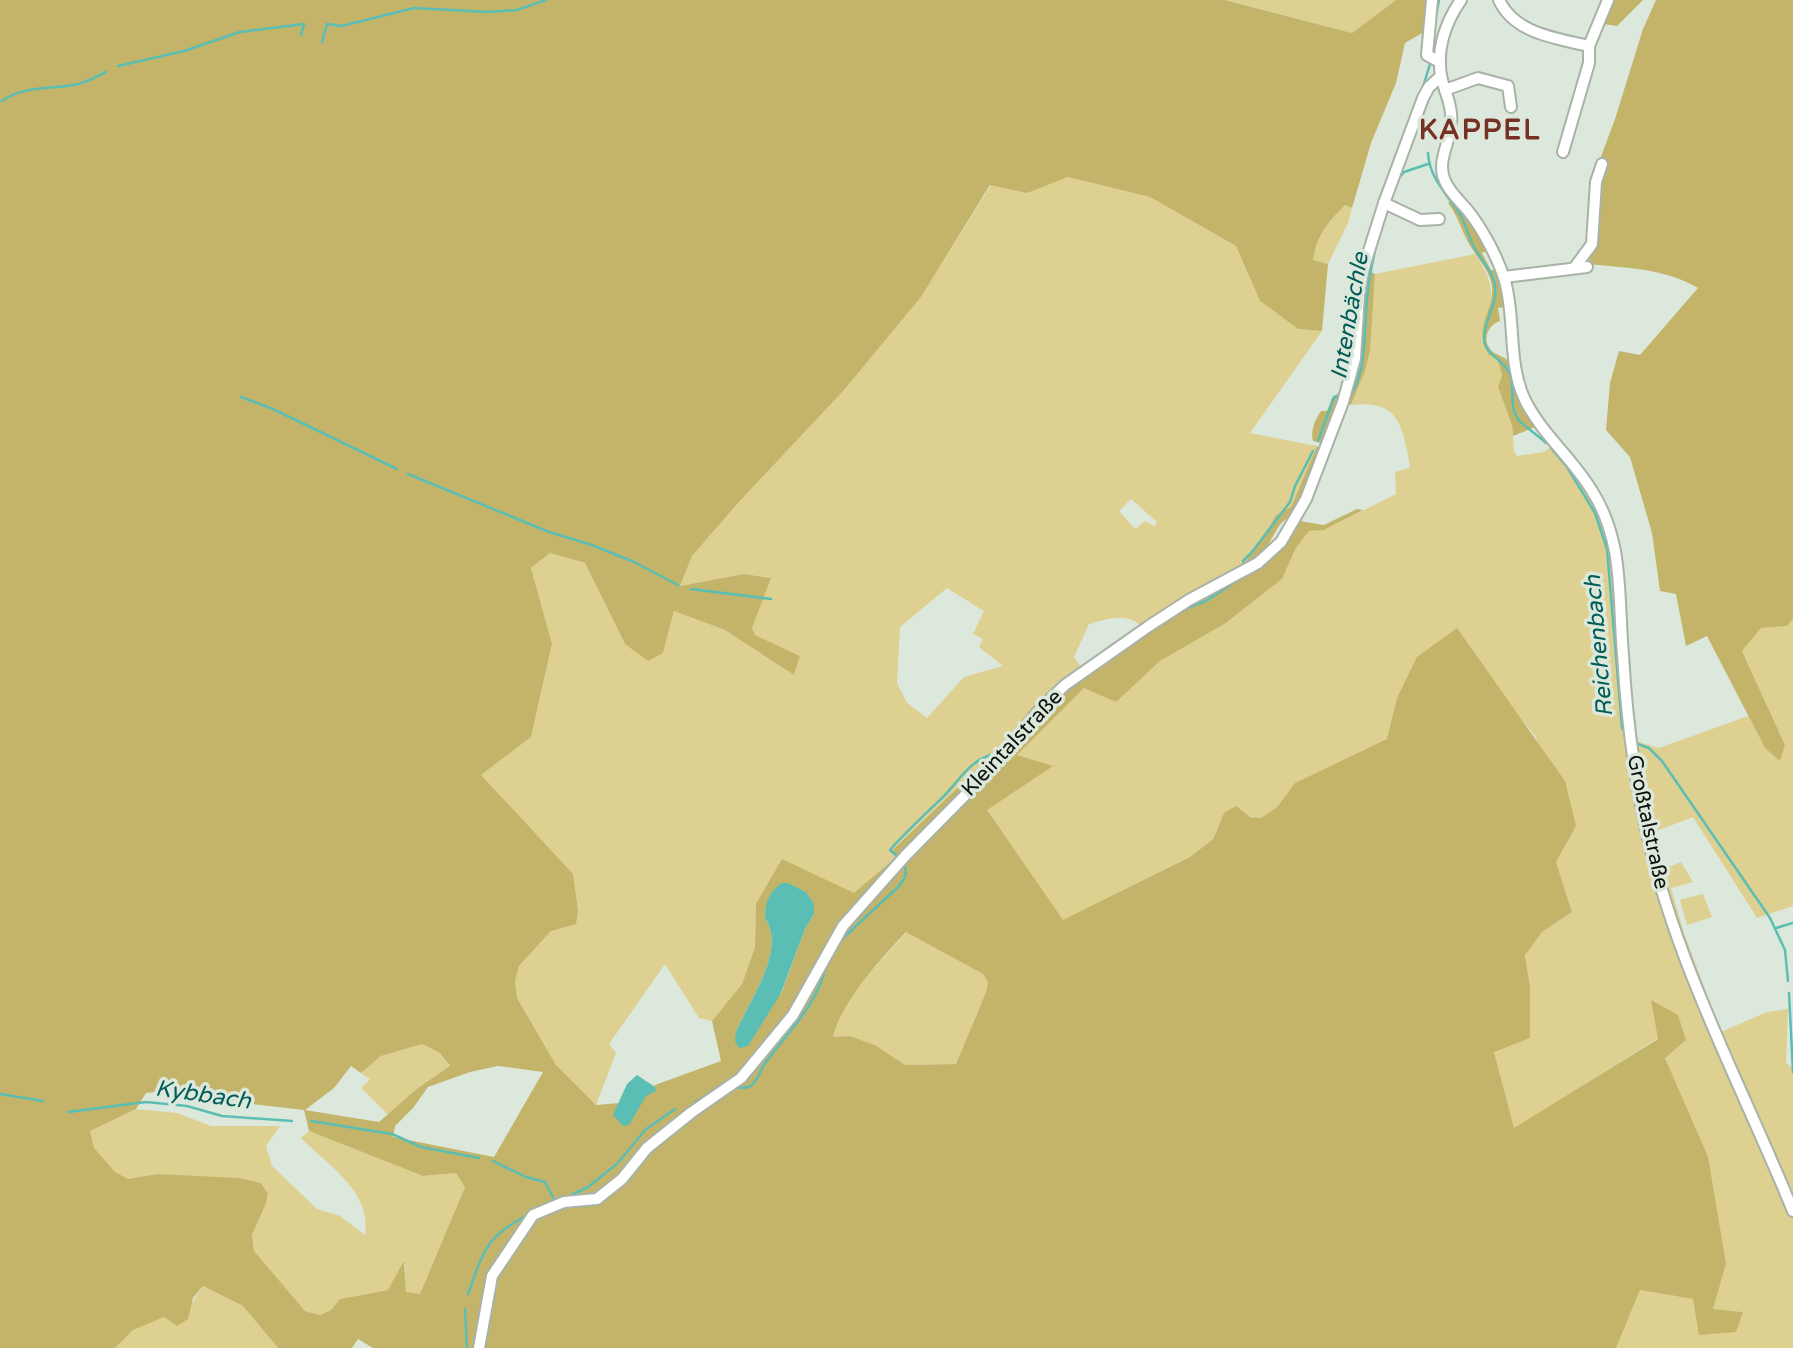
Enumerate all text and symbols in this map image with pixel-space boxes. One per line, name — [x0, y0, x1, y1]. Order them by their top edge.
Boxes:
district label: KAPPEL — [1419, 113, 1541, 147]
water label: Intenbächle — [1325, 249, 1375, 382]
water label: Reichenbach — [1579, 573, 1619, 718]
street label: Kleintalstraße — [956, 684, 1068, 801]
street label: Großtalstraße — [1622, 753, 1674, 892]
water label: Kybbach — [154, 1074, 253, 1116]

